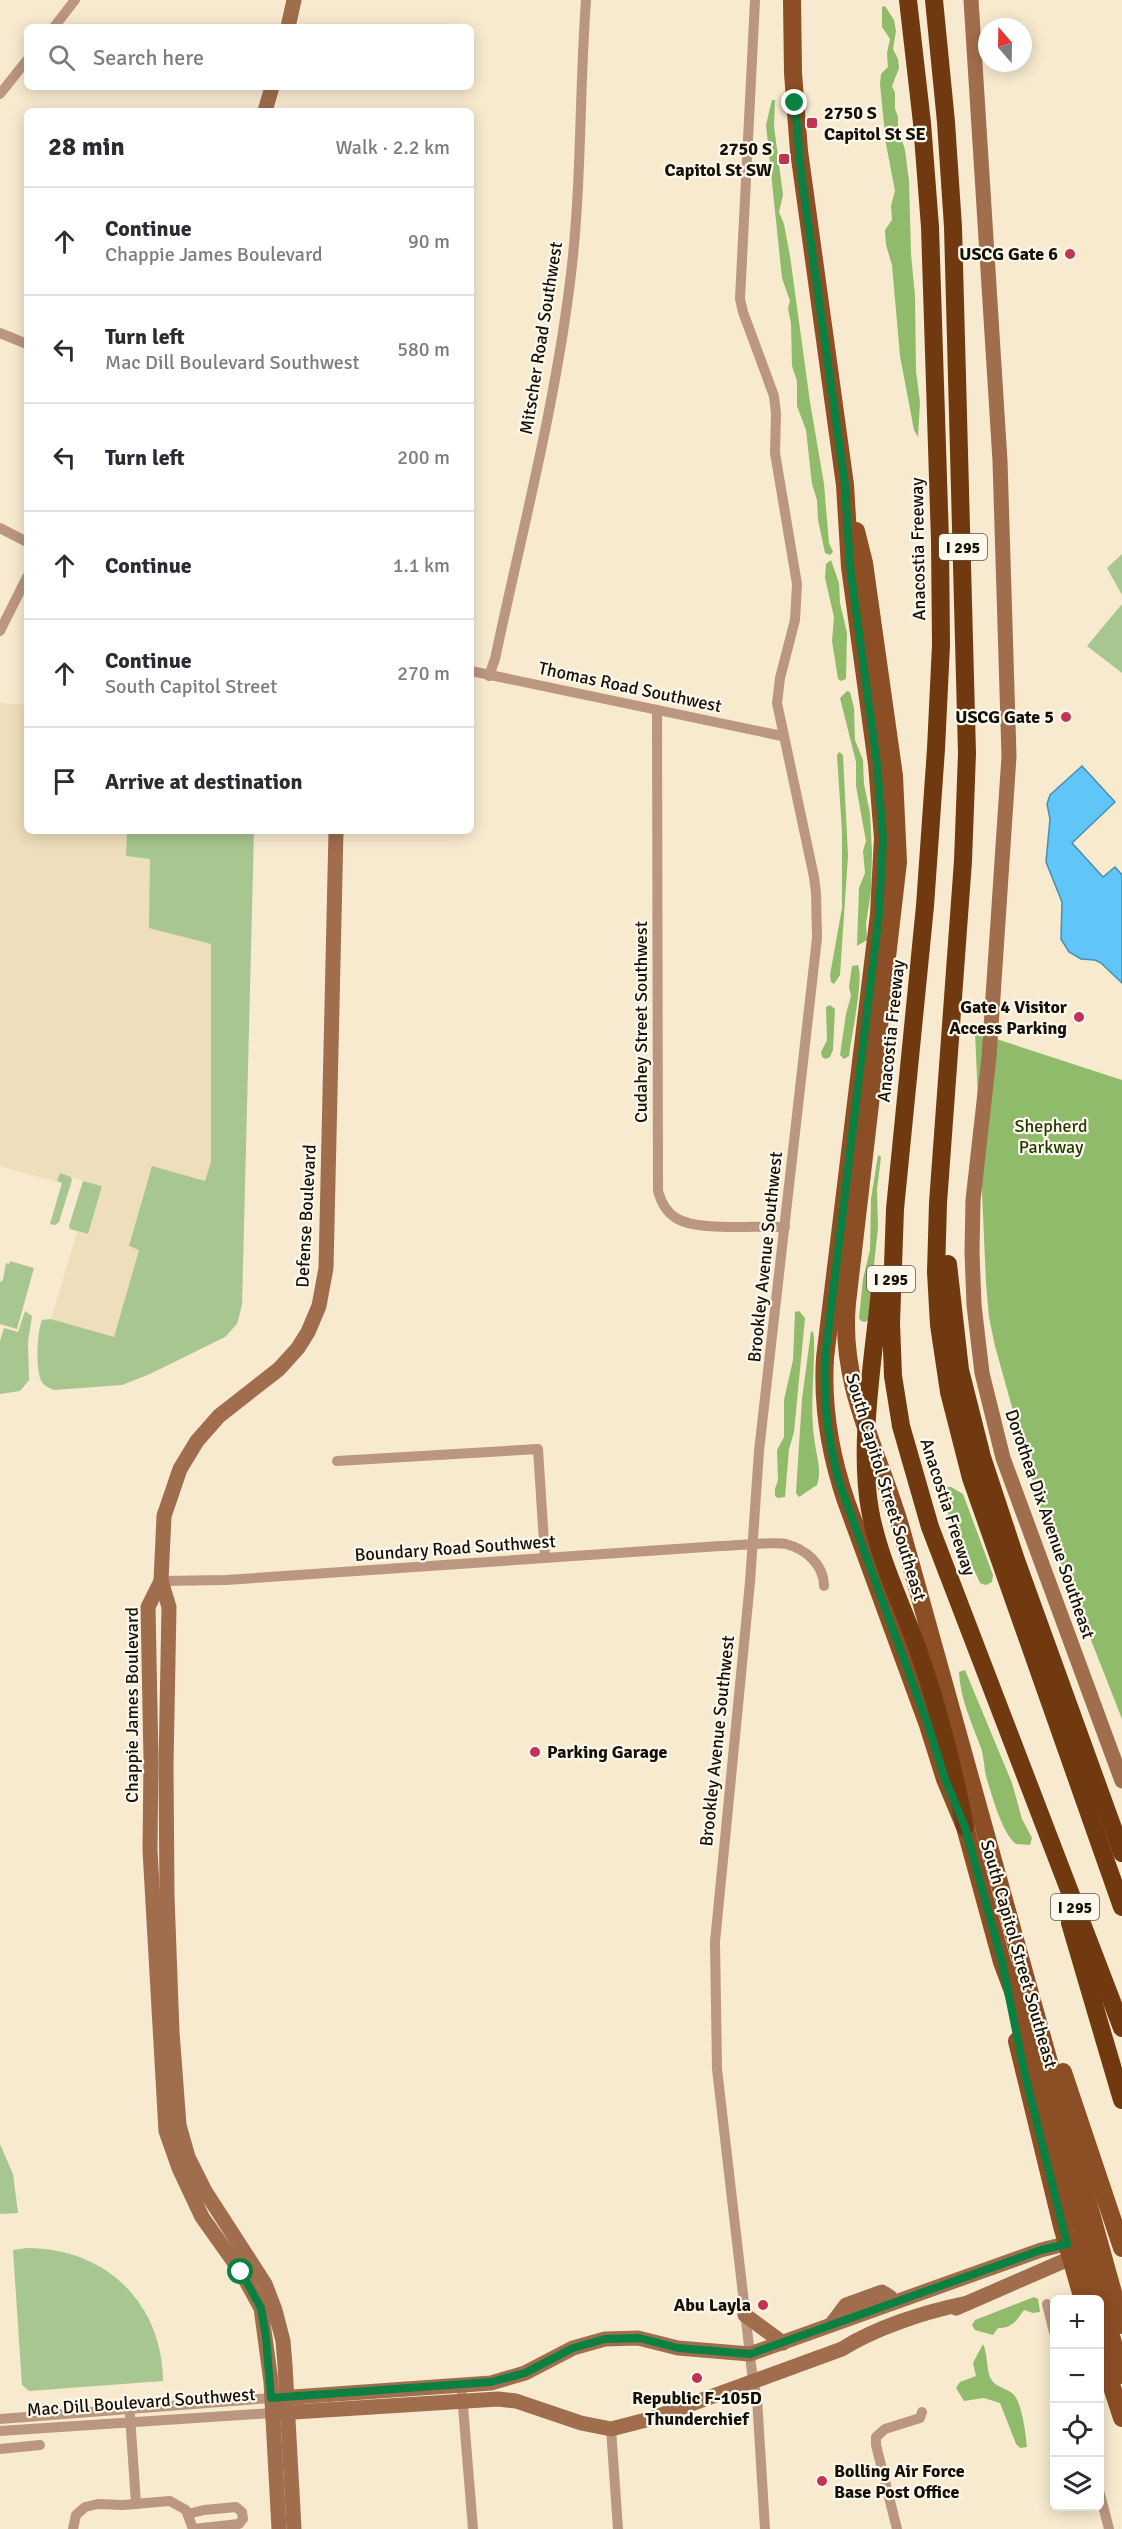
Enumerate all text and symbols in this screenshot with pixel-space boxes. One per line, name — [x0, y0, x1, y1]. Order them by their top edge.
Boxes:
north arrow — [978, 18, 1032, 72]
search box — [24, 24, 474, 90]
icon: search — [45, 41, 78, 74]
text: Search here — [93, 44, 204, 71]
route end — [781, 89, 807, 115]
place label: 2750 S Capitol St SE — [824, 102, 926, 145]
marker: 2750 S Capitol St SE — [805, 116, 819, 130]
text: 28 min — [48, 131, 125, 163]
text: Walk · 2.2 km — [336, 135, 450, 160]
place label: 2750 S Capitol St SW — [665, 138, 772, 181]
marker: 2750 S Capitol St SW — [777, 152, 791, 166]
text: Continue — [105, 215, 192, 242]
icon: ahead — [48, 225, 81, 258]
text: 90 m — [408, 229, 450, 254]
street label: Mitscher Road Southwest — [515, 240, 567, 436]
text: Chappie James Boulevard — [105, 242, 323, 267]
place label: USCG Gate 6 — [959, 243, 1058, 265]
marker: USCG Gate 6 — [1063, 247, 1077, 261]
text: Turn left — [105, 323, 185, 350]
icon: left — [48, 333, 81, 366]
text: 580 m — [397, 337, 450, 362]
text: Mac Dill Boulevard Southwest — [105, 350, 360, 375]
icon: left — [48, 441, 81, 474]
text: Turn left — [105, 444, 185, 471]
text: 200 m — [397, 445, 450, 470]
street label: Anacostia Freeway — [906, 477, 930, 621]
road number: I 295 — [939, 534, 987, 560]
icon: ahead — [48, 549, 81, 582]
text: Continue — [105, 552, 192, 579]
text: 1.1 km — [393, 553, 450, 578]
text: Continue — [105, 647, 192, 674]
icon: ahead — [48, 657, 81, 690]
street label: Thomas Road Southwest — [536, 657, 724, 717]
text: 270 m — [397, 661, 450, 686]
text: South Capitol Street — [105, 674, 277, 699]
place label: USCG Gate 5 — [955, 706, 1054, 728]
marker: USCG Gate 5 — [1059, 710, 1073, 724]
icon: arrive — [48, 765, 81, 798]
text: Arrive at destination — [105, 768, 302, 795]
street label: Cudahey Street Southwest — [630, 921, 652, 1123]
street label: Anacostia Freeway — [873, 958, 909, 1103]
place label: Gate 4 Visitor Access Parking — [949, 996, 1068, 1039]
marker: Gate 4 Visitor Access Parking — [1072, 1010, 1086, 1024]
park label: Shepherd Parkway — [1014, 1115, 1088, 1158]
street label: Defense Boulevard — [291, 1144, 321, 1288]
street label: Brookley Avenue Southwest — [743, 1150, 787, 1364]
road number: I 295 — [867, 1266, 915, 1292]
street label: South Capitol Street Southeast — [841, 1371, 931, 1603]
street label: Dorothea Dix Avenue Southeast — [1000, 1406, 1100, 1642]
street label: Anacostia Freeway — [915, 1436, 981, 1579]
street label: Boundary Road Southwest — [354, 1530, 556, 1566]
street label: Chappie James Boulevard — [121, 1607, 143, 1803]
street label: Brookley Avenue Southwest — [695, 1634, 739, 1848]
place label: Parking Garage — [547, 1741, 668, 1763]
marker: Parking Garage — [528, 1745, 542, 1759]
street label: South Capitol Street Southeast — [976, 1837, 1062, 2071]
road number: I 295 — [1051, 1894, 1099, 1920]
route start — [227, 2258, 253, 2284]
place label: Abu Layla — [674, 2294, 751, 2316]
map controls — [1050, 2295, 1104, 2511]
button: + — [1050, 2295, 1104, 2349]
marker: Abu Layla — [756, 2298, 770, 2312]
button: − — [1050, 2349, 1104, 2403]
marker: Republic F-105D Thunderchief — [690, 2371, 704, 2385]
street label: Mac Dill Boulevard Southwest — [26, 2383, 256, 2421]
place label: Republic F-105D Thunderchief — [632, 2387, 762, 2430]
button: locate — [1050, 2403, 1104, 2457]
button: layers — [1050, 2457, 1104, 2511]
place label: Bolling Air Force Base Post Office — [834, 2460, 965, 2503]
marker: Bolling Air Force Base Post Office — [815, 2474, 829, 2488]

